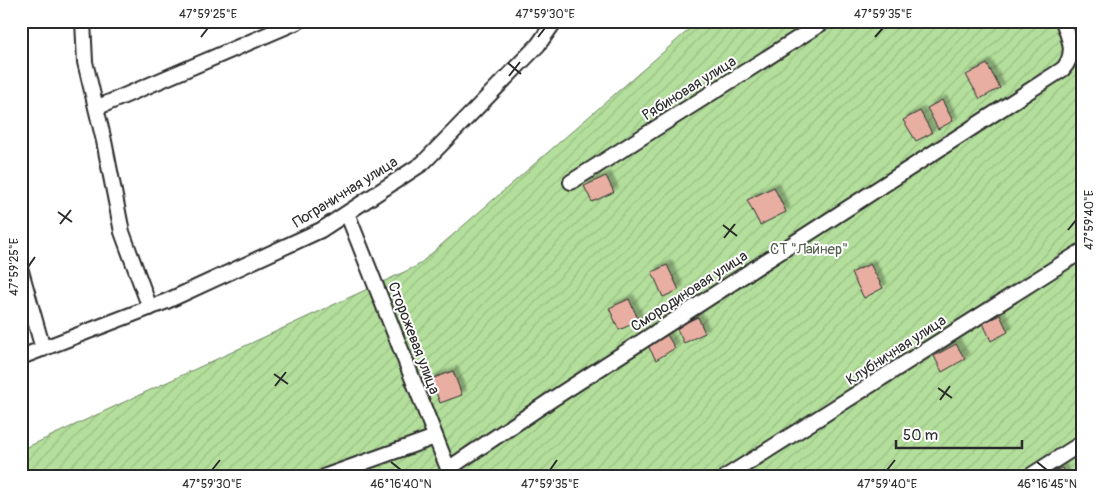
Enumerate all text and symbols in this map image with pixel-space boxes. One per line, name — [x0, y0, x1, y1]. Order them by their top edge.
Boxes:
text: 47°59'25"E — [179, 7, 237, 22]
text: 47°59'30"E — [515, 7, 575, 22]
text: 47°59'35"E — [854, 7, 912, 22]
street label: Рябиновая улица — [639, 52, 740, 125]
street label: Пограничная улица — [289, 153, 401, 232]
text: 47°59'40"E — [1082, 190, 1097, 250]
text: 47°59'25"E — [7, 238, 22, 296]
park label: СТ "Лайнер" — [770, 240, 848, 259]
street label: Смородиновая улица — [627, 247, 751, 336]
street label: Сторожевая улица — [383, 279, 444, 397]
street label: Клубничная улица — [843, 311, 950, 390]
scale bar — [896, 417, 1022, 449]
text: 50 m — [903, 426, 938, 445]
text: 47°59'30"E — [182, 477, 242, 492]
text: 46°16'40"N — [370, 477, 432, 492]
text: 47°59'35"E — [521, 477, 579, 492]
text: 47°59'40"E — [857, 477, 917, 492]
text: 46°16'45"N — [1017, 477, 1077, 492]

